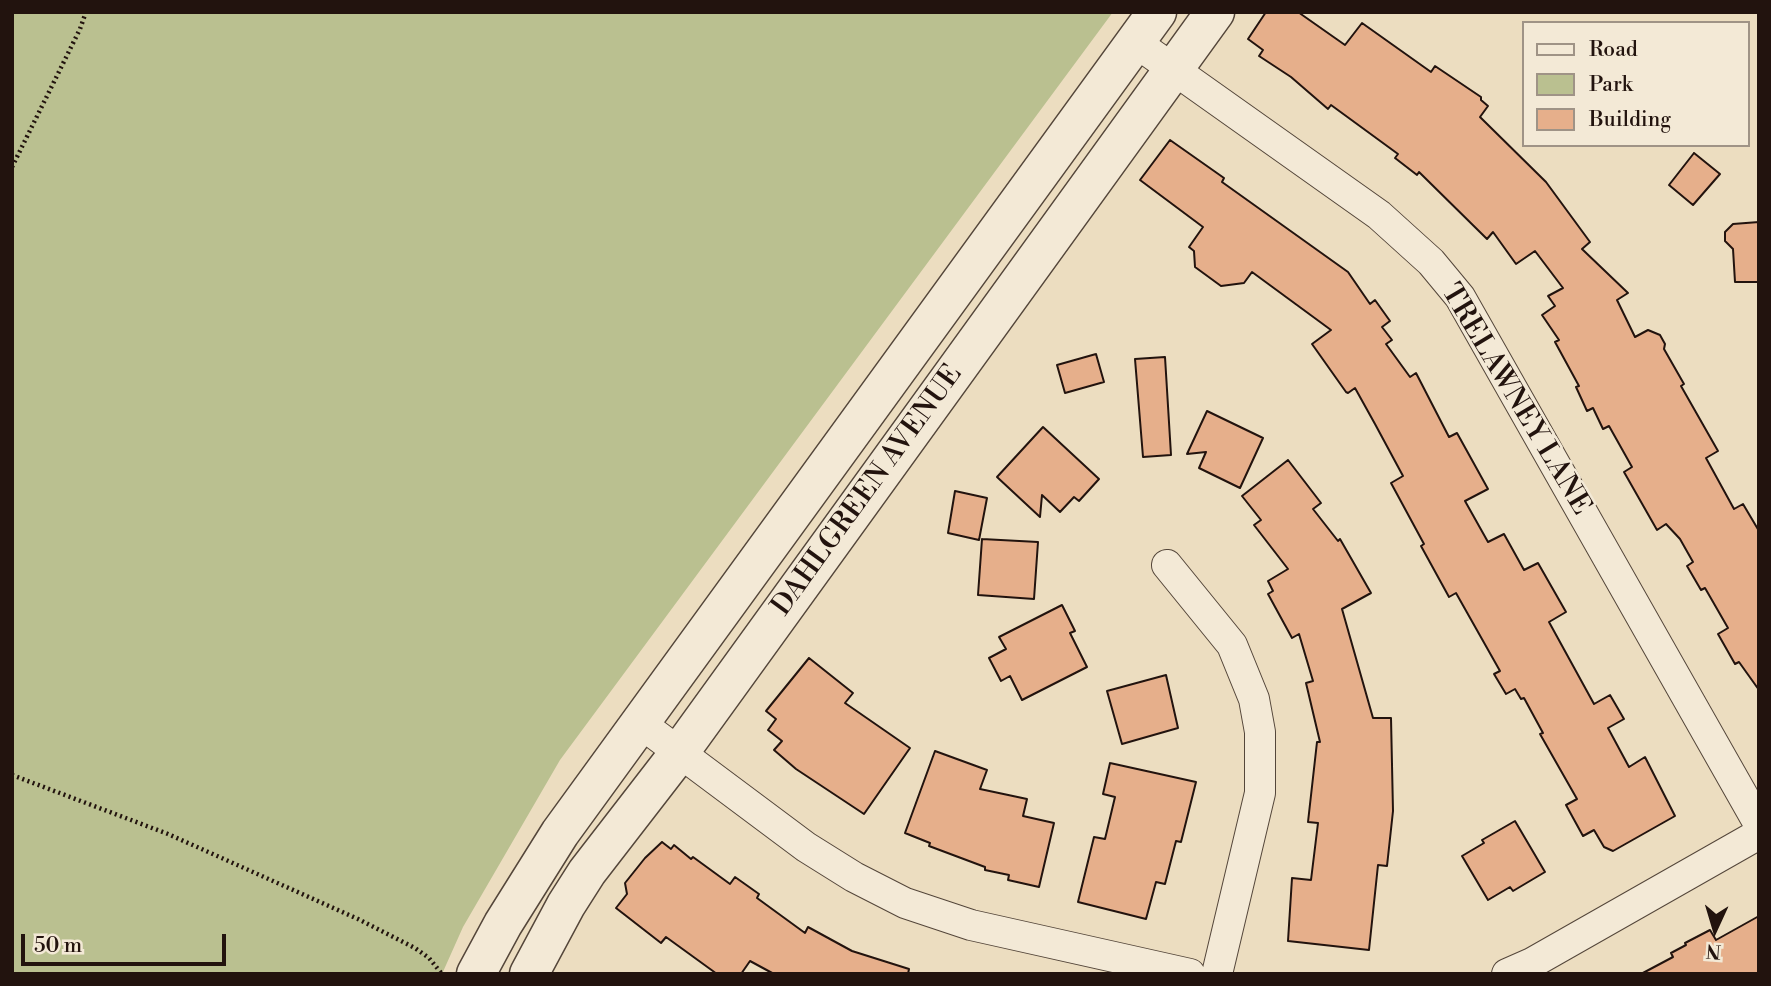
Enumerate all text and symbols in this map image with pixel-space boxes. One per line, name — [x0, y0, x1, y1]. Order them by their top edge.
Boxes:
legend — [1522, 21, 1750, 147]
text: Road — [1589, 37, 1638, 63]
text: Park — [1589, 72, 1633, 98]
text: Building — [1589, 107, 1671, 133]
street label: TRELAWNEY LANE — [1433, 279, 1597, 521]
street label: DAHLGREEN AVENUE — [766, 359, 970, 623]
north arrow — [1680, 895, 1750, 965]
scale bar — [24, 920, 229, 964]
text: 50 m — [34, 933, 82, 959]
text: N — [1705, 938, 1722, 963]

